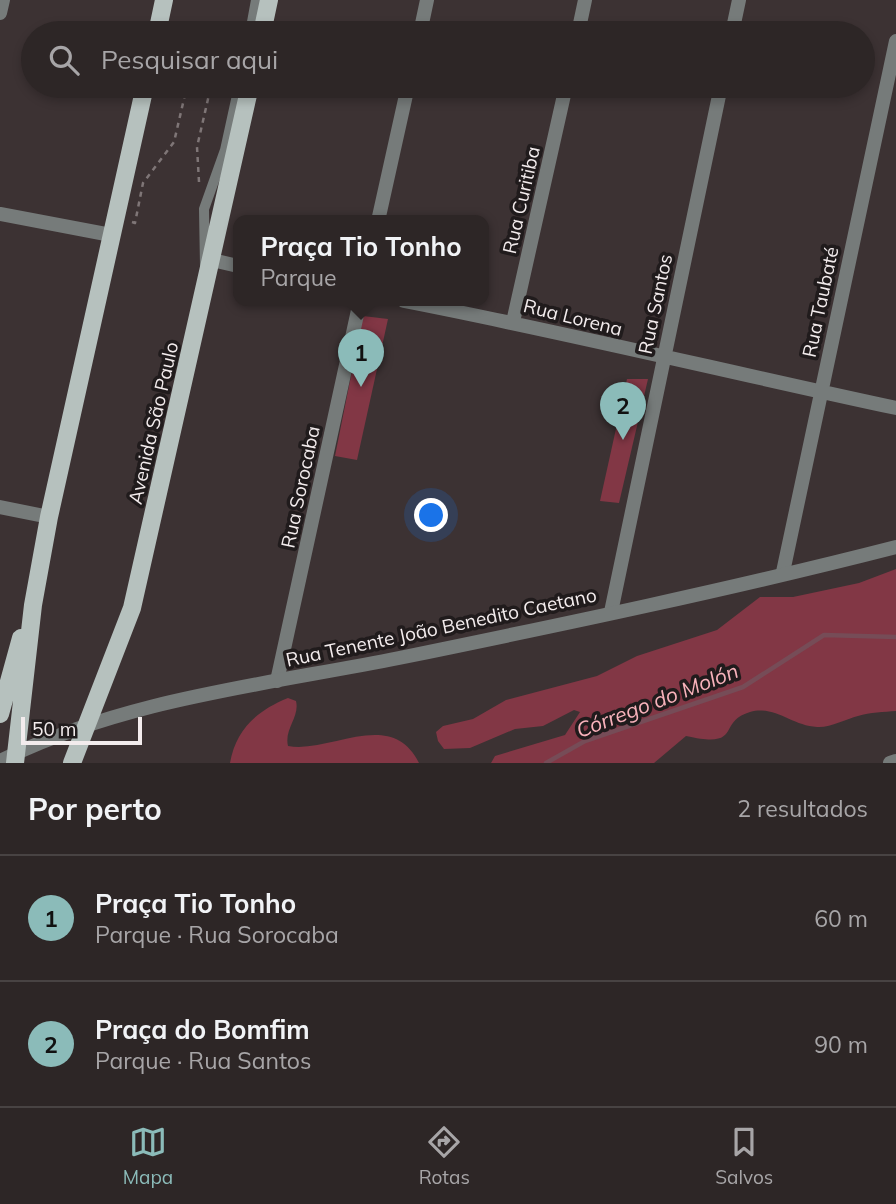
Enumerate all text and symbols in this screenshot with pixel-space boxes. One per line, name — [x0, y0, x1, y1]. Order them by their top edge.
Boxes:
search box — [21, 21, 875, 98]
icon: search — [45, 41, 83, 79]
text: Pesquisar aqui — [101, 43, 278, 76]
street label: Rua Curitiba — [497, 144, 545, 256]
popup — [233, 215, 489, 306]
text: Praça Tio Tonho — [260, 230, 462, 263]
street label: Rua Taubaté — [797, 244, 843, 360]
street label: Rua Santos — [633, 252, 677, 356]
text: Parque — [260, 263, 336, 292]
street label: Rua Lorena — [521, 293, 625, 341]
pin: 1 — [338, 329, 384, 387]
street label: Avenida São Paulo — [123, 339, 183, 507]
pin: 2 — [600, 382, 646, 440]
street label: Rua Sorocaba — [275, 424, 325, 550]
your location — [414, 498, 448, 532]
street label: Rua Tenente João Benedito Caetano — [283, 582, 599, 672]
water label: Córrego do Molón — [572, 657, 742, 743]
scale bar — [21, 714, 142, 746]
text: 50 m — [32, 717, 76, 741]
text: Por perto — [28, 790, 162, 828]
text: 2 resultados — [737, 794, 868, 823]
text: Praça Tio Tonho — [95, 887, 296, 920]
text: 1 — [44, 904, 58, 933]
text: 60 m — [814, 904, 868, 933]
text: Parque · Rua Sorocaba — [95, 920, 339, 949]
text: Praça do Bomfim — [95, 1013, 310, 1046]
text: 2 — [44, 1030, 58, 1059]
text: 90 m — [814, 1030, 868, 1059]
text: Parque · Rua Santos — [95, 1046, 311, 1075]
tab: Mapa — [123, 1123, 173, 1189]
tab: Rotas — [419, 1123, 470, 1189]
tab: Salvos — [715, 1123, 773, 1189]

